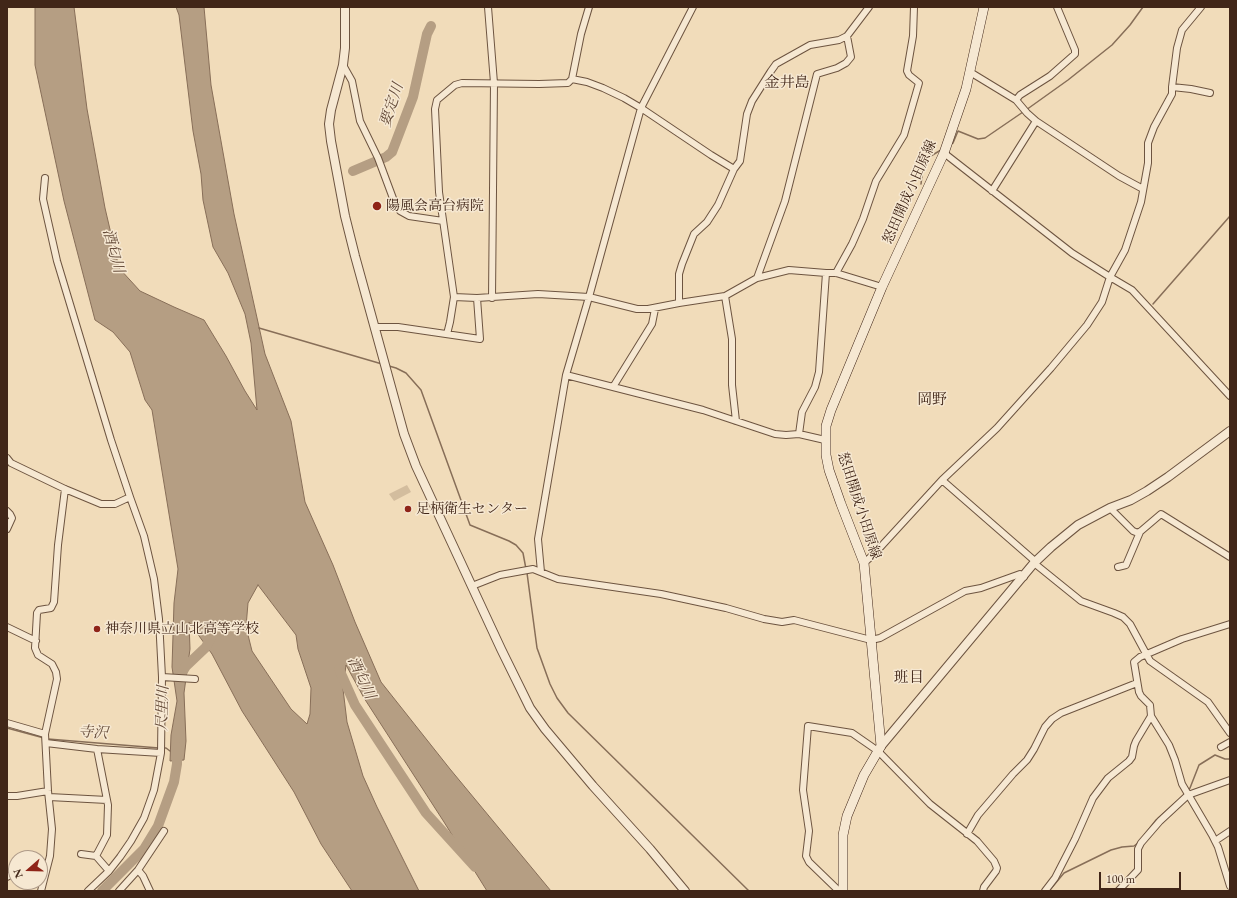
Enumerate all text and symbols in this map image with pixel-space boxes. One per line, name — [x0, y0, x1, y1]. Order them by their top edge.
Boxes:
district label: 金井島 — [765, 74, 809, 92]
water label: 要定川 — [376, 81, 408, 129]
street label: 怒田開成小田原線 — [880, 137, 940, 247]
place label: 陽風会高台病院 — [386, 198, 484, 214]
marker: 陽風会高台病院 — [371, 200, 383, 212]
water label: 酒匂川 — [98, 227, 128, 275]
district label: 岡野 — [917, 391, 947, 409]
street label: 怒田開成小田原線 — [834, 450, 884, 562]
place label: 足柄衛生センター — [416, 501, 528, 517]
marker: 足柄衛生センター — [403, 504, 413, 514]
place label: 神奈川県立山北高等学校 — [105, 621, 259, 637]
marker: 神奈川県立山北高等学校 — [92, 624, 102, 634]
water label: 酒匂川 — [343, 654, 379, 702]
district label: 班目 — [894, 669, 924, 687]
water label: 尺里川 — [153, 685, 173, 731]
water label: 寺沢 — [77, 723, 109, 743]
north arrow — [8, 850, 48, 890]
scale bar — [1101, 864, 1183, 890]
text: N — [10, 867, 26, 880]
text: 100 m — [1106, 871, 1135, 887]

